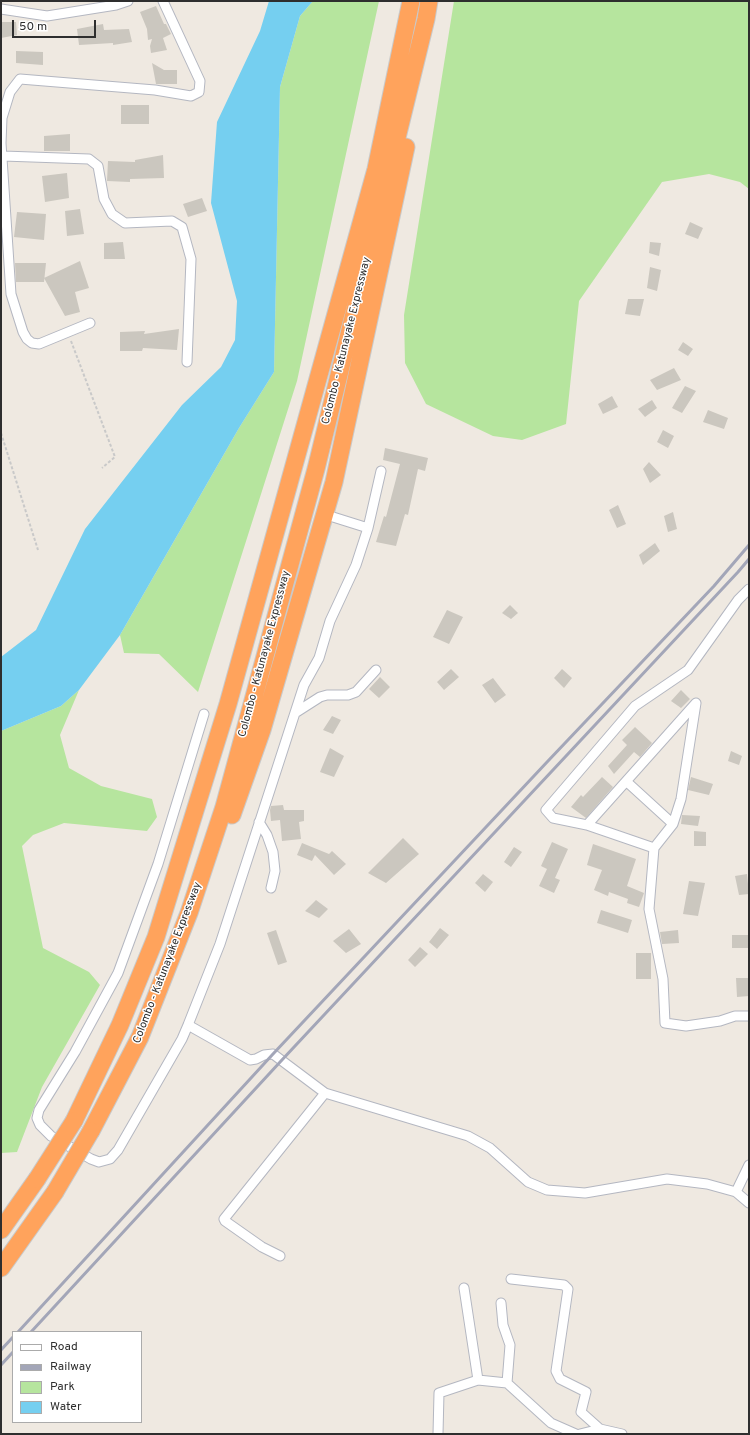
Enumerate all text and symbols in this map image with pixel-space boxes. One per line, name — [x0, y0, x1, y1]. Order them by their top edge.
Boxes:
scale bar — [14, 12, 98, 38]
text: 50 m — [19, 19, 47, 35]
street label: Colombo - Katunayake Expressway — [320, 256, 374, 426]
street label: Colombo - Katunayake Expressway — [236, 569, 294, 739]
street label: Colombo - Katunayake Expressway — [131, 880, 205, 1046]
legend — [12, 1331, 142, 1423]
text: Road — [50, 1339, 78, 1355]
text: Railway — [50, 1359, 91, 1375]
text: Park — [50, 1379, 75, 1395]
text: Water — [50, 1399, 82, 1415]

